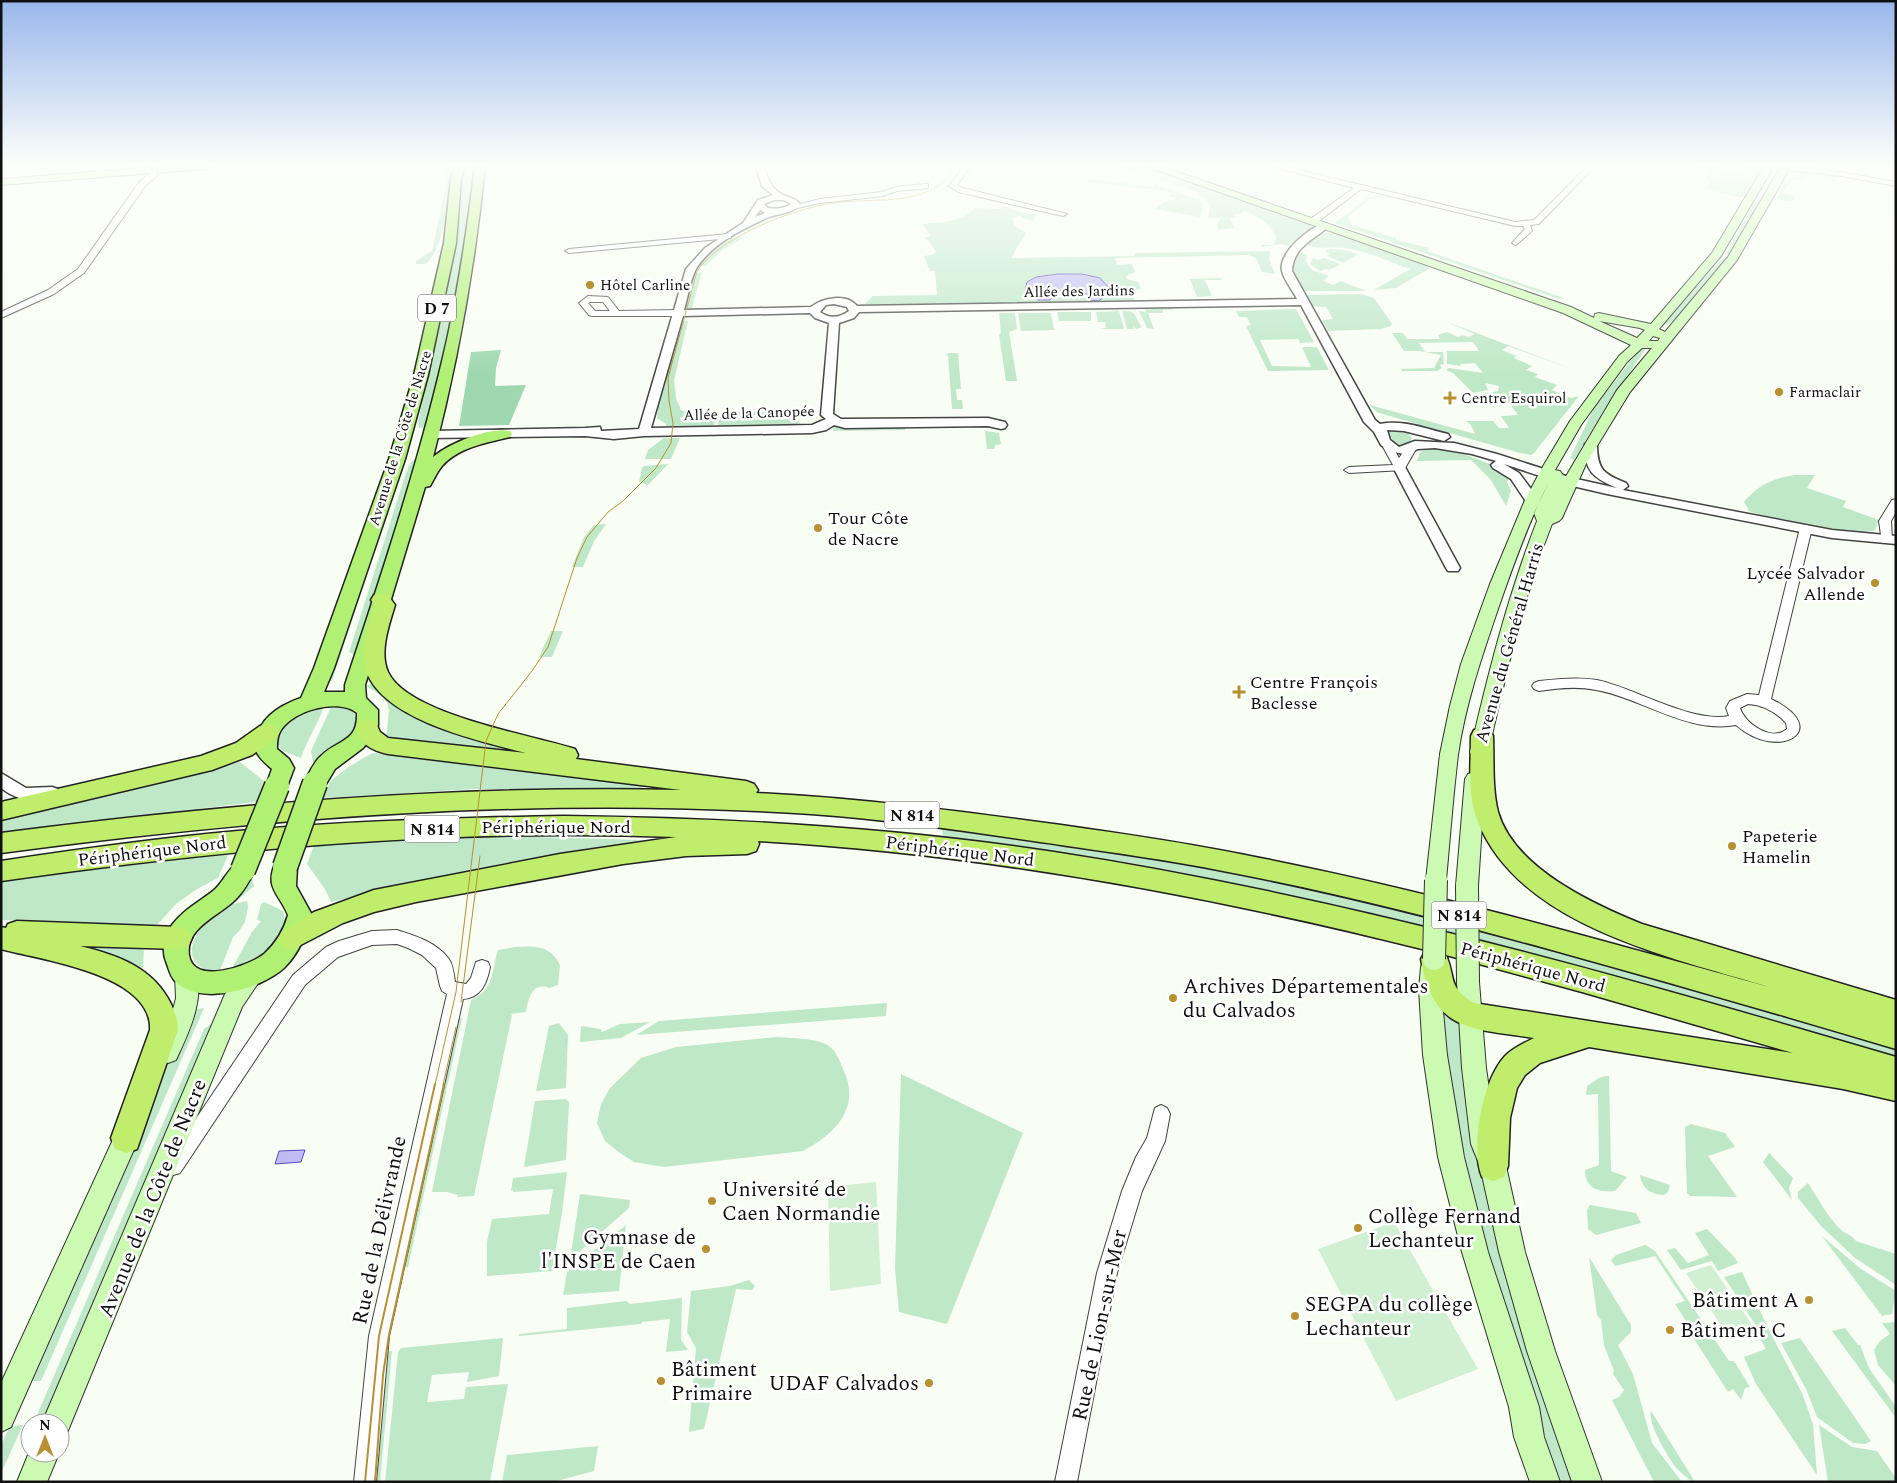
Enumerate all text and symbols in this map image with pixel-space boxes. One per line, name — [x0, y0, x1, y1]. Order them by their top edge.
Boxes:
place label: Hôtel Carline — [600, 274, 690, 297]
marker: Hôtel Carline — [584, 279, 596, 291]
street label: Allée des Jardins — [1023, 279, 1135, 304]
road number: D 7 — [418, 294, 456, 322]
street label: Avenue de la Côte de Nacre — [363, 348, 438, 529]
place label: Farmaclair — [1789, 381, 1861, 404]
marker: Farmaclair — [1773, 386, 1785, 398]
place label: Centre Esquirol — [1461, 387, 1567, 410]
marker: Centre Esquirol — [1443, 391, 1457, 405]
street label: Allée de la Canopée — [683, 400, 815, 427]
place label: Tour Côte de Nacre — [828, 505, 909, 553]
marker: Tour Côte de Nacre — [812, 522, 824, 534]
street label: Avenue du Général Harris — [1468, 540, 1551, 746]
place label: Lycée Salvador Allende — [1746, 560, 1865, 608]
marker: Lycée Salvador Allende — [1869, 577, 1881, 589]
place label: Centre François Baclesse — [1250, 669, 1378, 717]
marker: Centre François Baclesse — [1232, 685, 1246, 699]
road number: N 814 — [884, 802, 940, 828]
street label: Périphérique Nord — [481, 814, 631, 841]
road number: N 814 — [404, 816, 460, 842]
place label: Papeterie Hamelin — [1742, 823, 1818, 871]
street label: Périphérique Nord — [76, 829, 228, 874]
street label: Périphérique Nord — [884, 829, 1036, 874]
marker: Papeterie Hamelin — [1726, 840, 1738, 852]
road number: N 814 — [1432, 902, 1486, 928]
street label: Périphérique Nord — [1457, 935, 1609, 1000]
place label: Archives Départementales du Calvados — [1183, 971, 1429, 1027]
marker: Archives Départementales du Calvados — [1167, 992, 1179, 1004]
street label: Avenue de la Côte de Nacre — [90, 1074, 216, 1323]
street label: Rue de la Délivrande — [344, 1133, 416, 1328]
place label: Université de Caen Normandie — [722, 1174, 881, 1230]
marker: Université de Caen Normandie — [706, 1195, 718, 1207]
place label: Collège Fernand Lechanteur — [1368, 1201, 1521, 1257]
place label: Gymnase de l'INSPE de Caen — [541, 1222, 696, 1278]
marker: Collège Fernand Lechanteur — [1352, 1222, 1364, 1234]
street label: Rue de Lion-sur-Mer — [1064, 1227, 1136, 1424]
marker: Gymnase de l'INSPE de Caen — [700, 1243, 712, 1255]
place label: Bâtiment A — [1692, 1285, 1799, 1317]
place label: SEGPA du collège Lechanteur — [1305, 1289, 1473, 1345]
marker: Bâtiment A — [1803, 1294, 1815, 1306]
marker: SEGPA du collège Lechanteur — [1289, 1310, 1301, 1322]
place label: Bâtiment C — [1680, 1315, 1786, 1347]
marker: Bâtiment C — [1664, 1324, 1676, 1336]
place label: Bâtiment Primaire — [671, 1354, 757, 1410]
place label: UDAF Calvados — [768, 1368, 919, 1400]
marker: Bâtiment Primaire — [655, 1375, 667, 1387]
marker: UDAF Calvados — [923, 1377, 935, 1389]
north arrow — [20, 1413, 70, 1463]
text: N — [39, 1415, 51, 1436]

